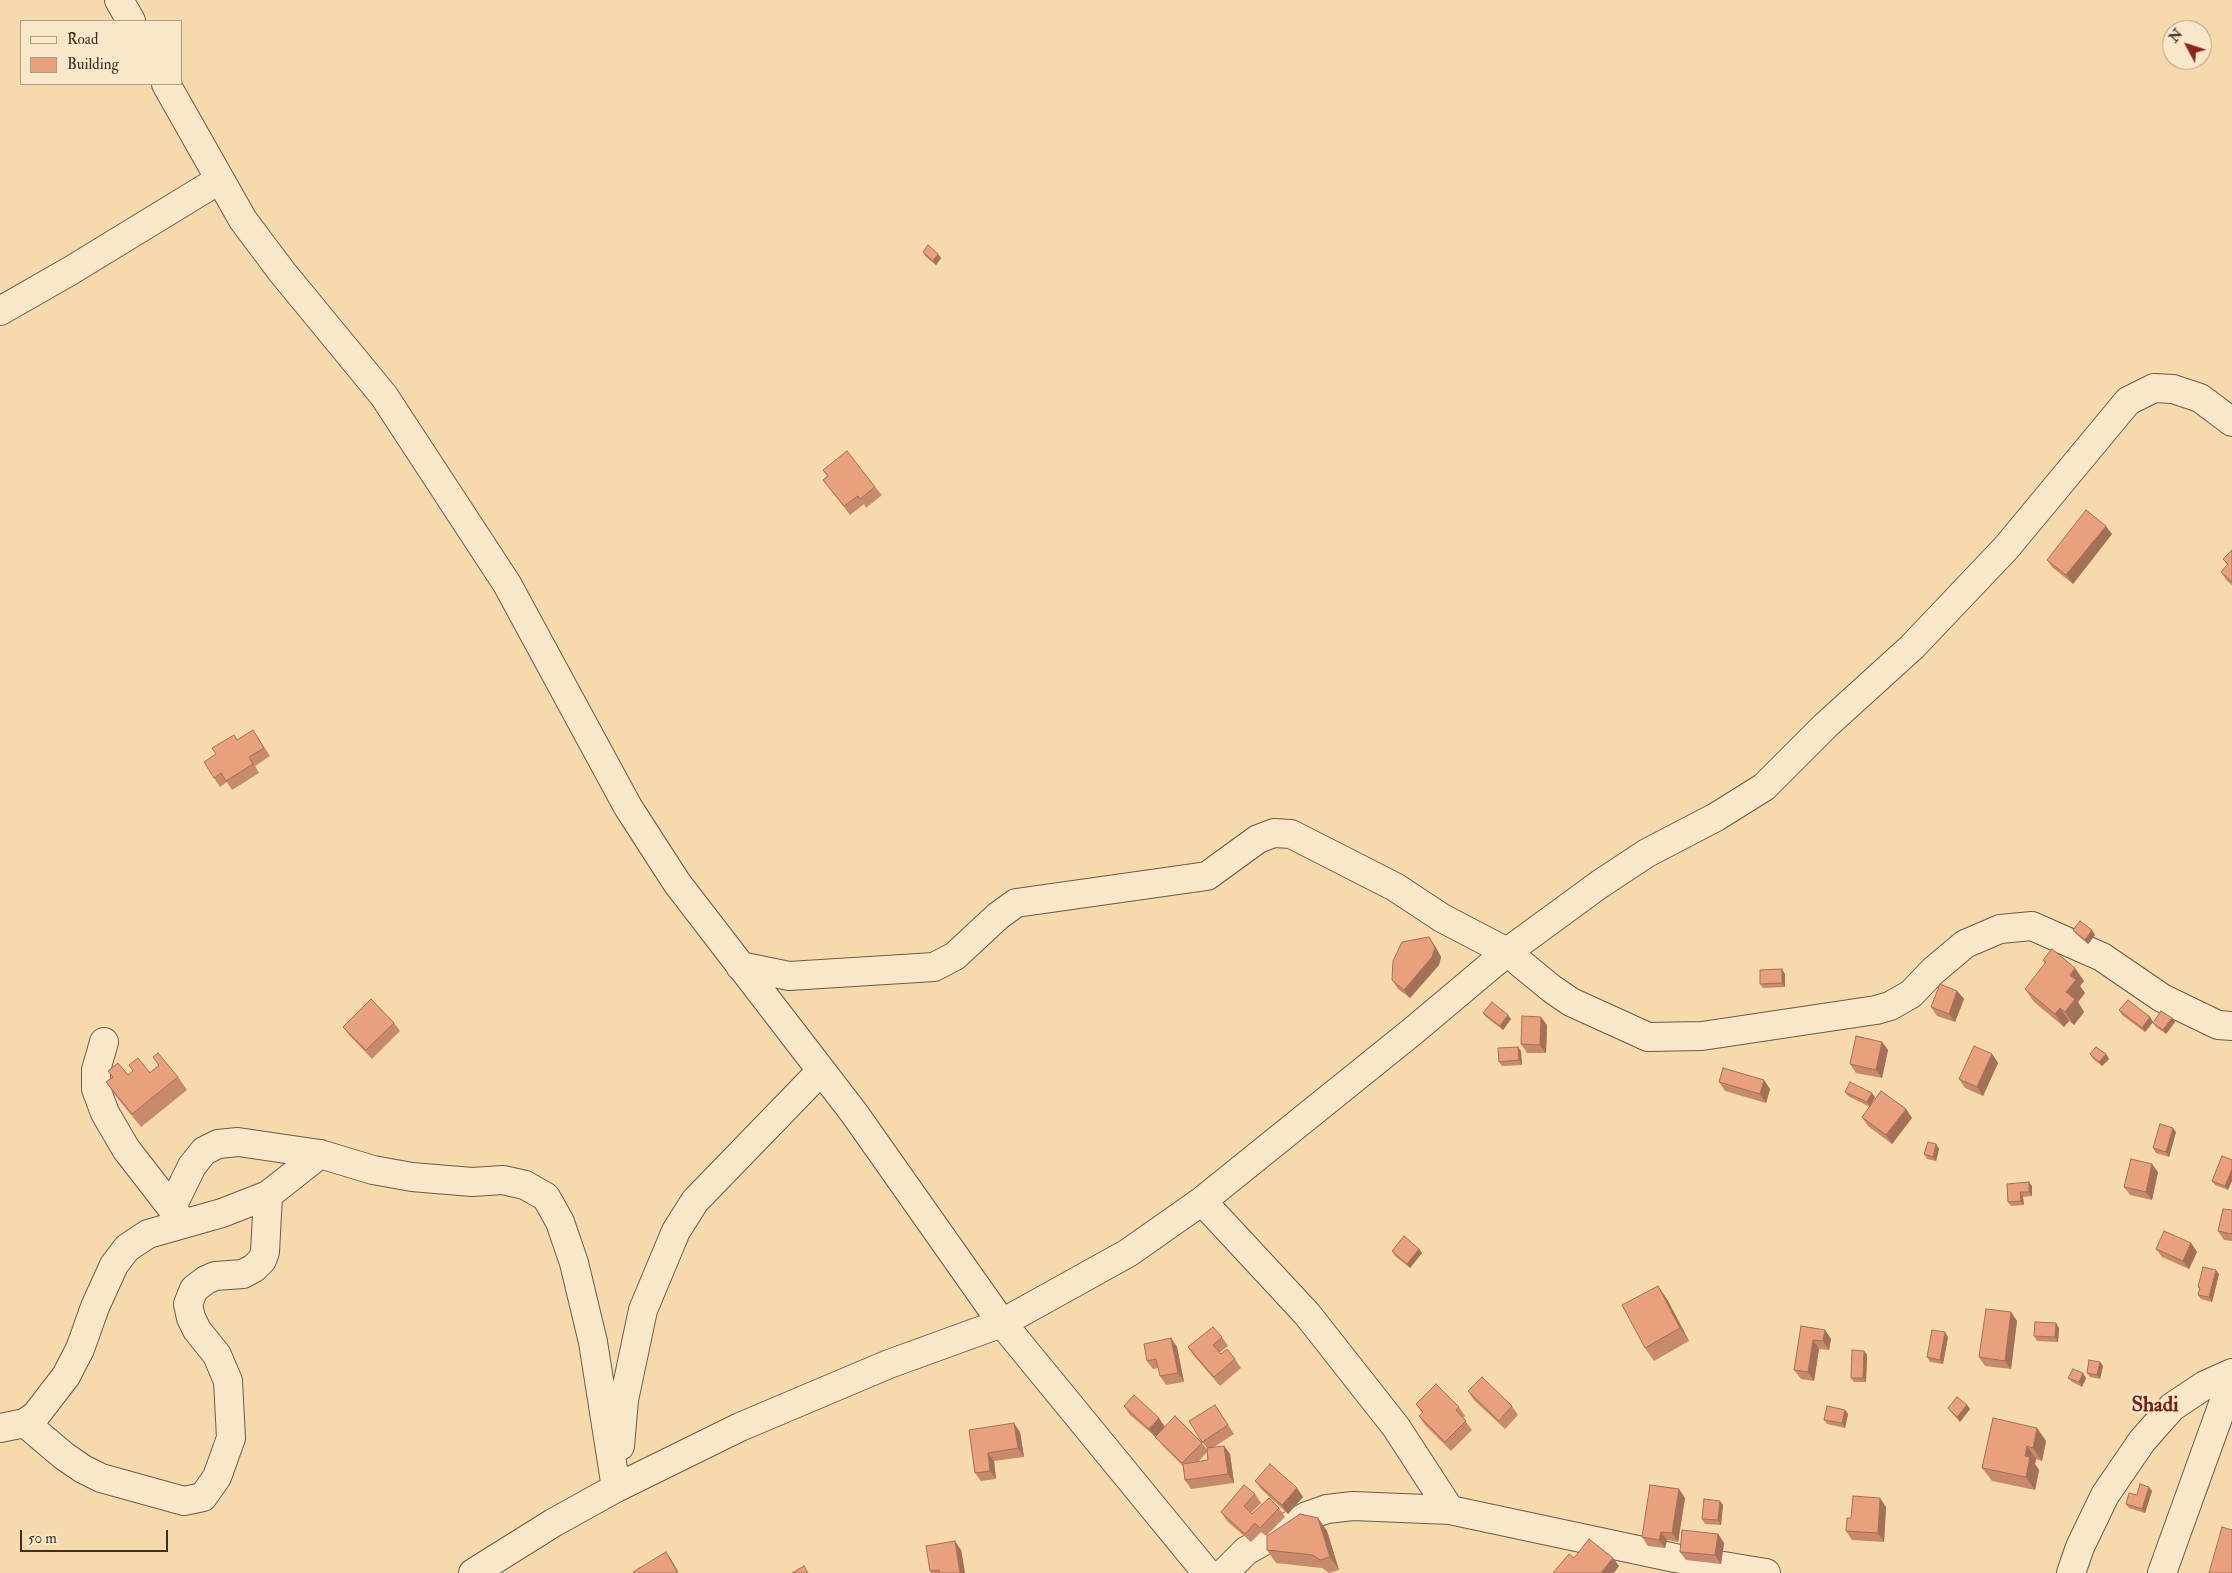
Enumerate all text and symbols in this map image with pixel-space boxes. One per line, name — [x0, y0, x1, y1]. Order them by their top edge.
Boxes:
legend — [20, 20, 182, 85]
north arrow — [2162, 20, 2212, 70]
text: N — [2165, 25, 2186, 46]
text: Road — [67, 30, 98, 49]
text: Building — [67, 55, 119, 74]
district label: Shadi — [2131, 1393, 2179, 1419]
scale bar — [22, 1520, 170, 1552]
text: 50 m — [28, 1529, 57, 1548]

